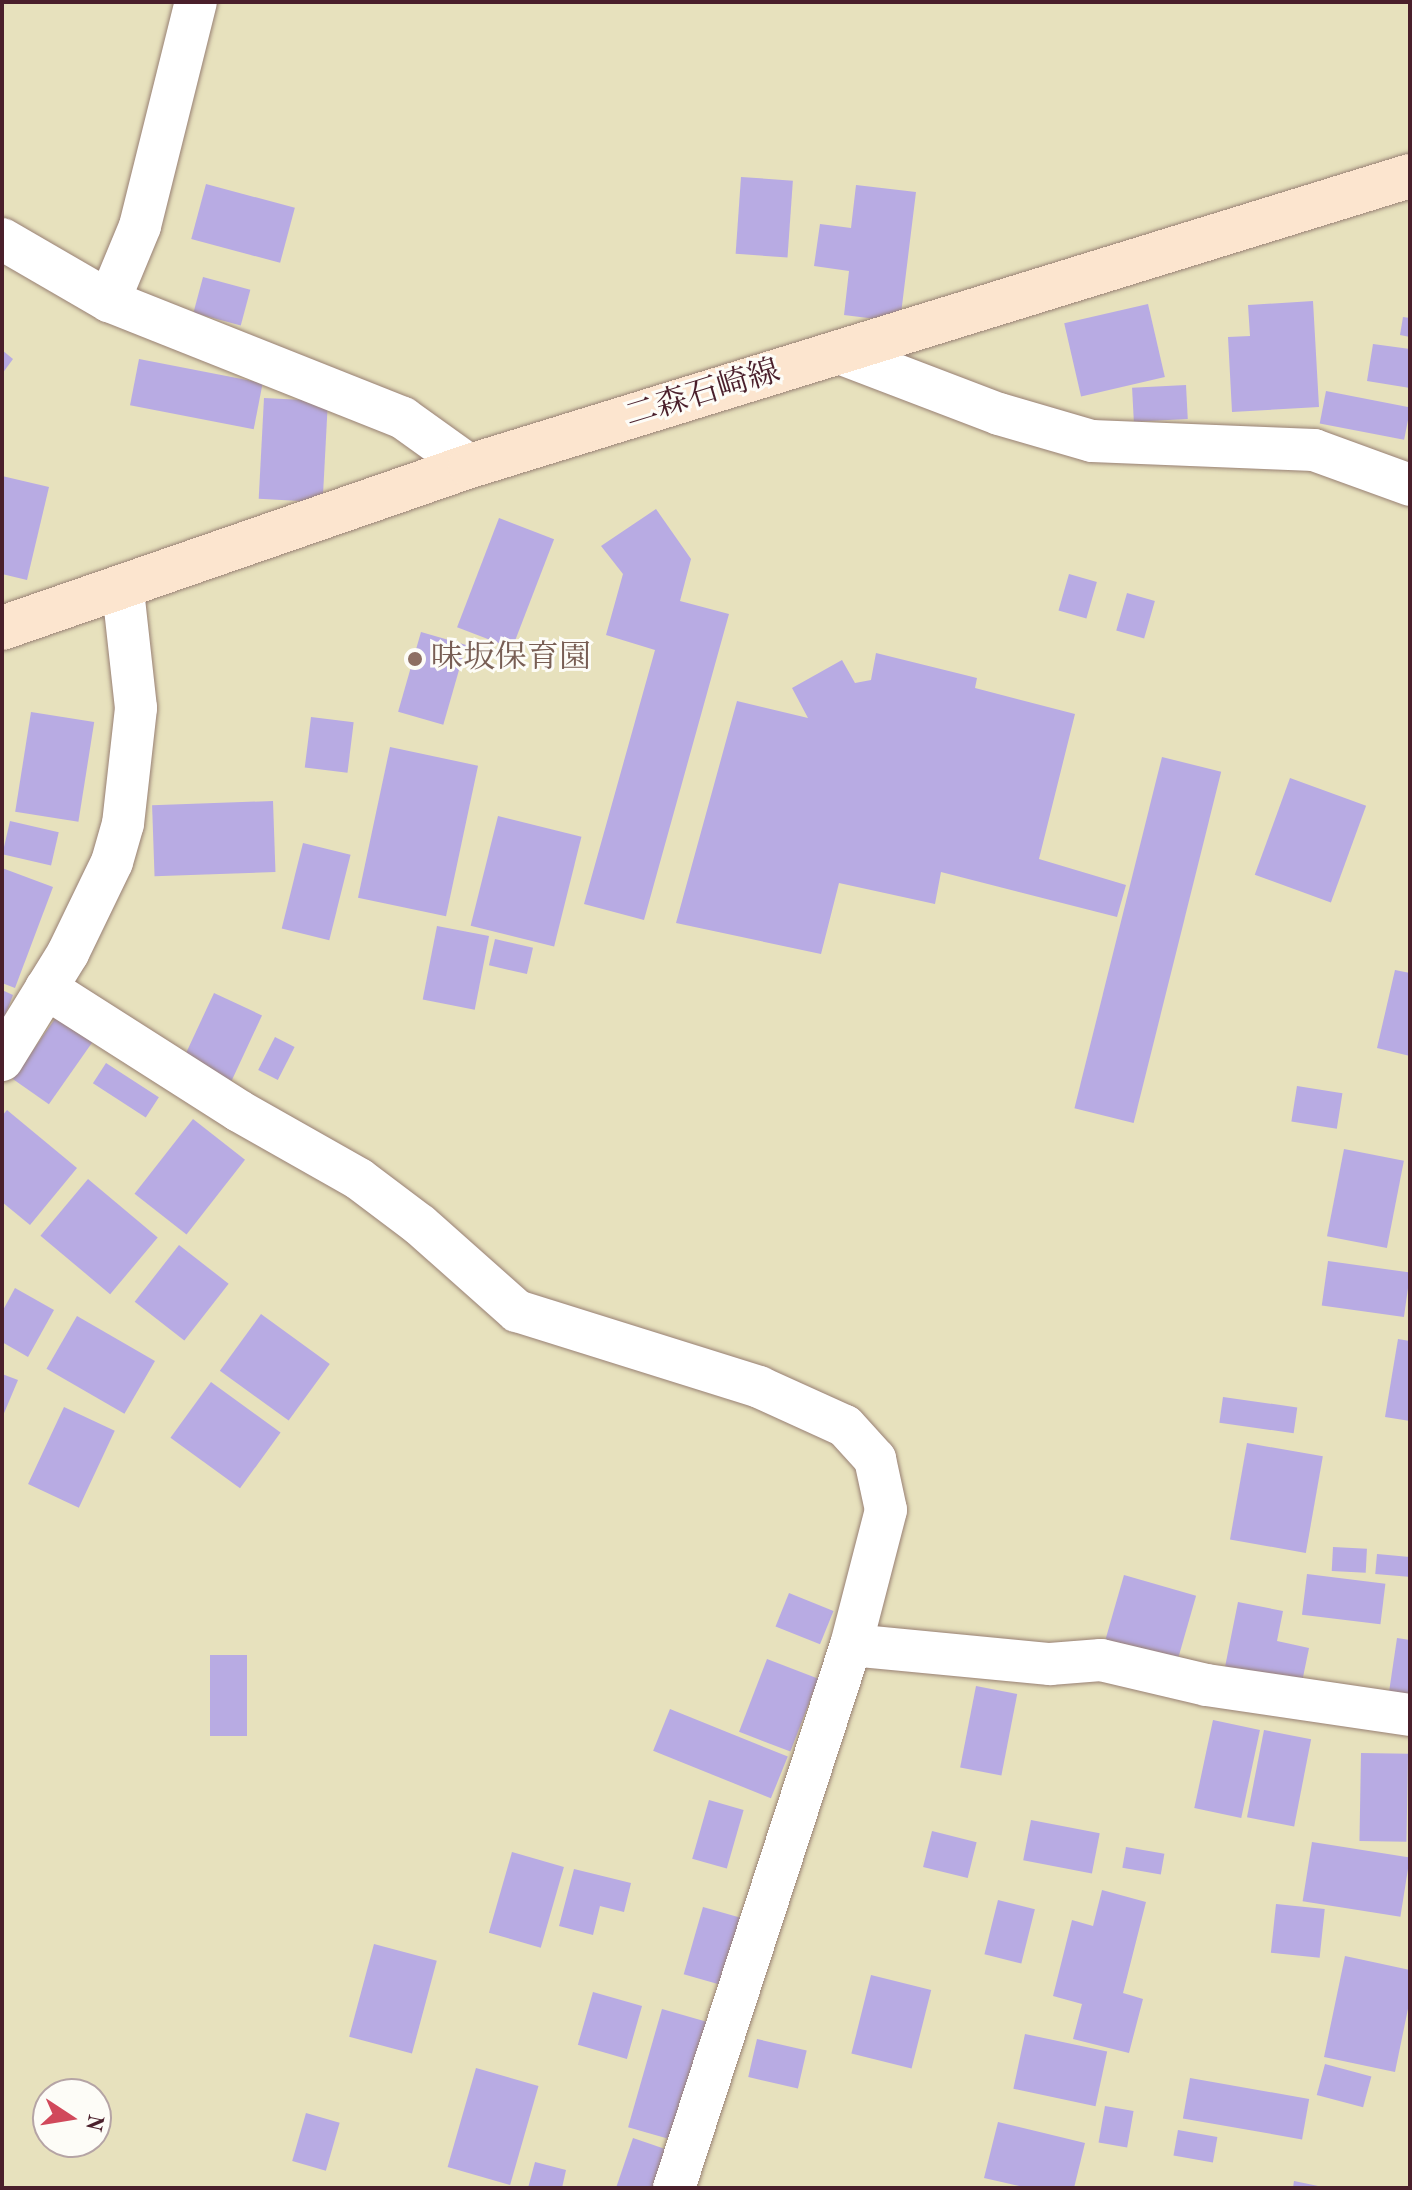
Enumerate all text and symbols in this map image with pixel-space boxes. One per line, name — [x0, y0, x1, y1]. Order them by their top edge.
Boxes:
street label: 二森石崎線 — [621, 353, 785, 437]
place label: 味坂保育園 — [431, 640, 591, 678]
marker: 味坂保育園 — [406, 650, 424, 668]
north arrow — [32, 2078, 112, 2158]
text: N — [81, 2112, 106, 2133]

